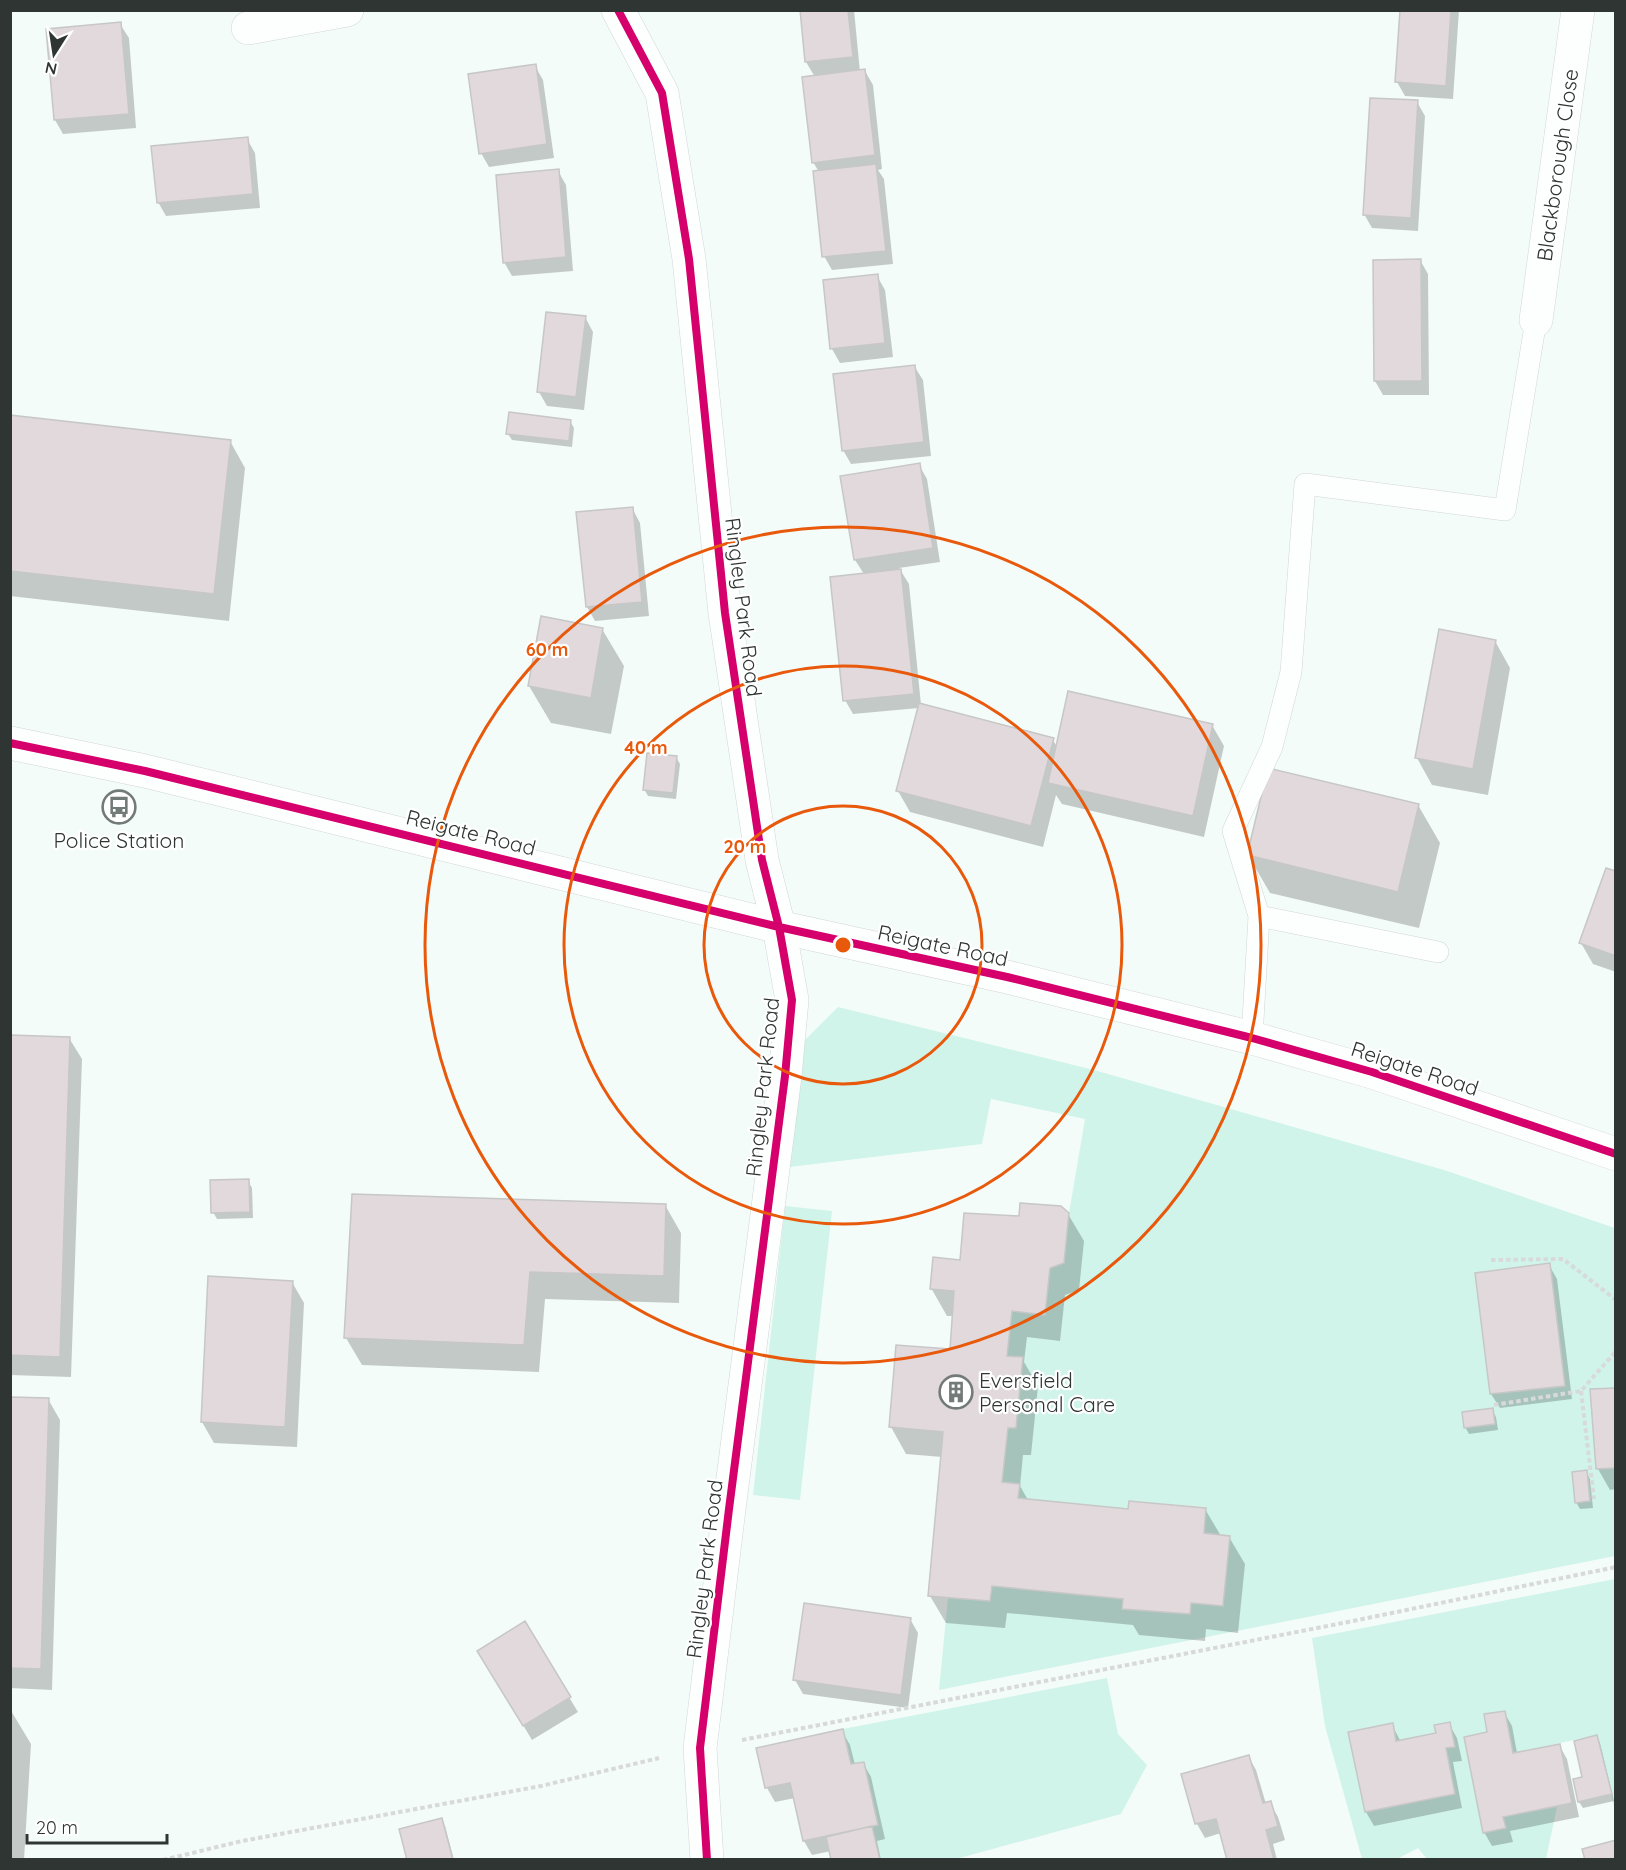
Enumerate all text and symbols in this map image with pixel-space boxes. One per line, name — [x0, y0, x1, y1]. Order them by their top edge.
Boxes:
north arrow — [24, 24, 84, 84]
text: N — [43, 58, 59, 80]
street label: Blackborough Close — [1531, 67, 1583, 263]
street label: Ringley Park Road — [720, 516, 768, 698]
text: 60 m — [526, 638, 568, 661]
text: 40 m — [624, 736, 668, 759]
bus stop icon: Police Station — [101, 789, 137, 825]
street label: Reigate Road — [403, 803, 539, 861]
place label: Police Station — [54, 827, 184, 853]
text: 20 m — [724, 835, 766, 858]
street label: Reigate Road — [875, 918, 1011, 972]
centre of rings — [833, 935, 853, 955]
street label: Ringley Park Road — [740, 996, 784, 1178]
street label: Reigate Road — [1348, 1035, 1482, 1101]
place label: Eversfield Personal Care — [979, 1367, 1115, 1417]
building icon: Eversfield Personal Care — [938, 1374, 974, 1410]
street label: Ringley Park Road — [680, 1478, 728, 1660]
scale bar — [27, 1807, 166, 1845]
text: 20 m — [36, 1816, 78, 1839]

